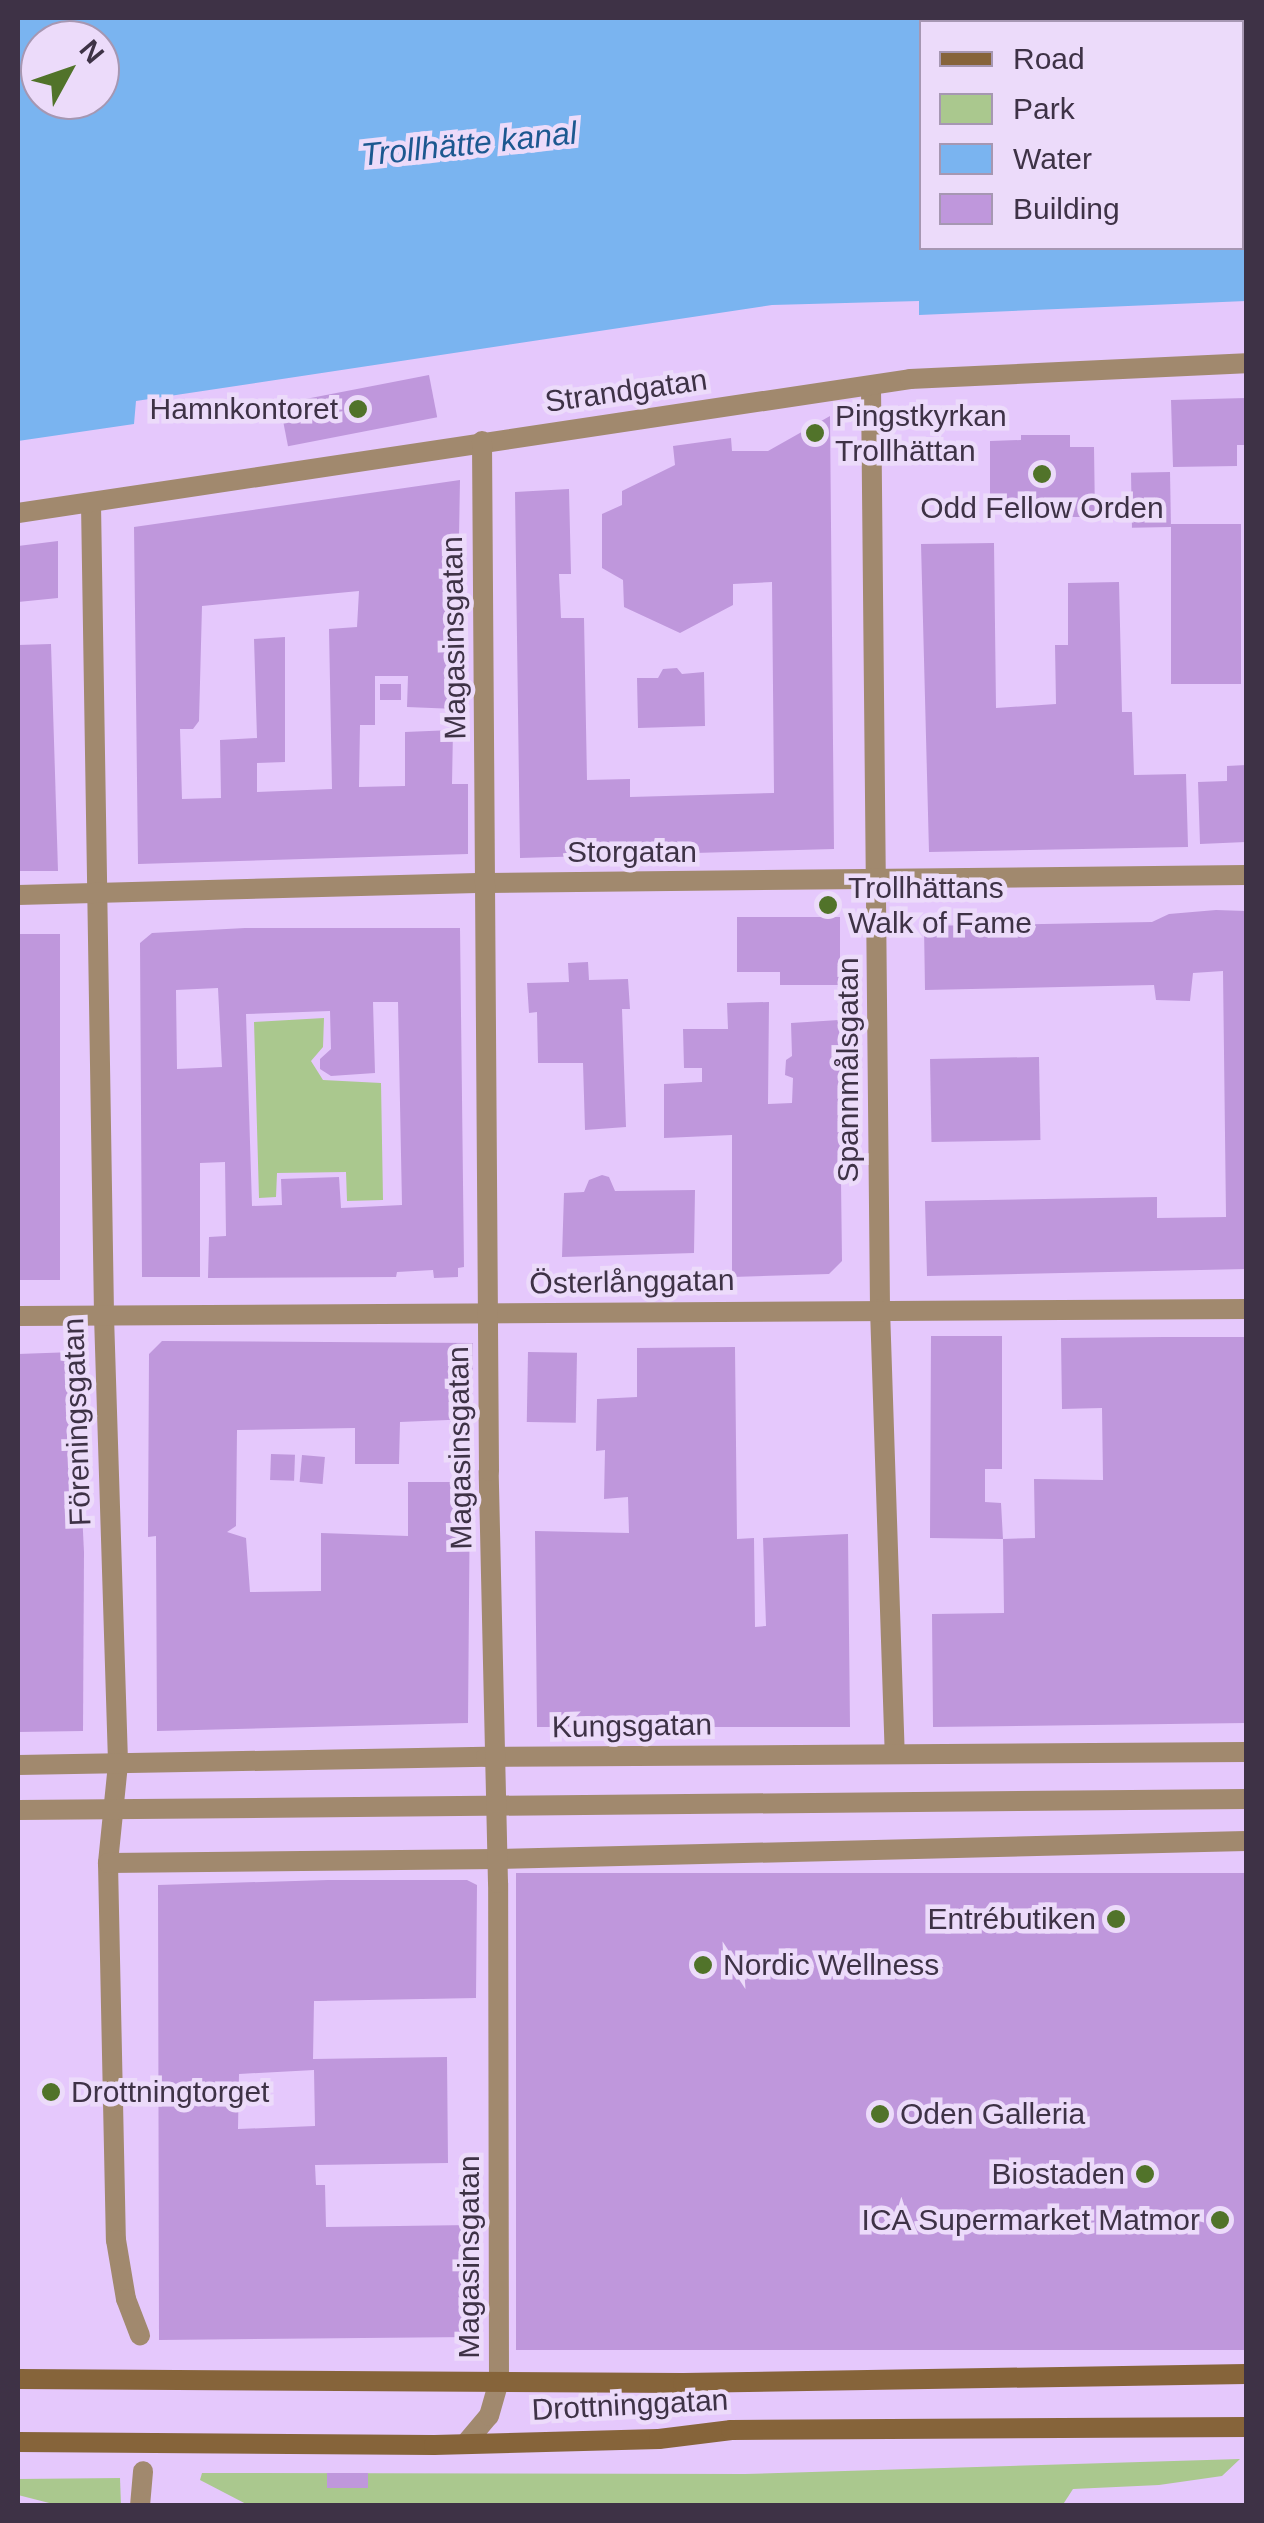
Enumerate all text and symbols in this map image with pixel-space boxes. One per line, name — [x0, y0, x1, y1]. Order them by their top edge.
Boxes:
north arrow — [20, 20, 120, 120]
legend — [919, 20, 1244, 250]
text: N — [73, 34, 110, 69]
text: Road — [1013, 42, 1085, 75]
text: Park — [1013, 92, 1075, 125]
water label: Trollhätte kanal — [359, 114, 579, 174]
text: Water — [1013, 142, 1092, 175]
text: Building — [1013, 192, 1120, 225]
street label: Strandgatan — [543, 362, 709, 420]
place label: Hamnkontoret — [150, 391, 338, 427]
marker: Hamnkontoret — [347, 398, 369, 420]
place label: Pingstkyrkan Trollhättan — [835, 398, 1007, 468]
marker: Pingstkyrkan Trollhättan — [804, 422, 826, 444]
marker: Odd Fellow Orden — [1031, 463, 1053, 485]
place label: Odd Fellow Orden — [920, 490, 1164, 526]
street label: Magasinsgatan — [434, 536, 474, 740]
street label: Storgatan — [567, 834, 697, 870]
place label: Trollhättans Walk of Fame — [848, 870, 1032, 940]
marker: Trollhättans Walk of Fame — [817, 894, 839, 916]
street label: Spannmålsgatan — [830, 957, 866, 1183]
street label: Österlånggatan — [529, 1262, 735, 1302]
street label: Föreningsgatan — [55, 1317, 99, 1527]
street label: Magasinsgatan — [440, 1346, 480, 1550]
street label: Kungsgatan — [552, 1707, 712, 1745]
place label: Entrébutiken — [928, 1901, 1096, 1937]
marker: Entrébutiken — [1105, 1908, 1127, 1930]
place label: Nordic Wellness — [723, 1947, 939, 1983]
marker: Nordic Wellness — [692, 1954, 714, 1976]
place label: Drottningtorget — [71, 2074, 269, 2110]
marker: Drottningtorget — [40, 2081, 62, 2103]
place label: Oden Galleria — [900, 2096, 1085, 2132]
marker: Oden Galleria — [869, 2103, 891, 2125]
street label: Magasinsgatan — [451, 2155, 487, 2359]
place label: Biostaden — [992, 2156, 1125, 2192]
marker: Biostaden — [1134, 2163, 1156, 2185]
place label: ICA Supermarket Matmor — [860, 2202, 1200, 2238]
marker: ICA Supermarket Matmor — [1209, 2209, 1231, 2231]
street label: Drottninggatan — [531, 2382, 729, 2428]

